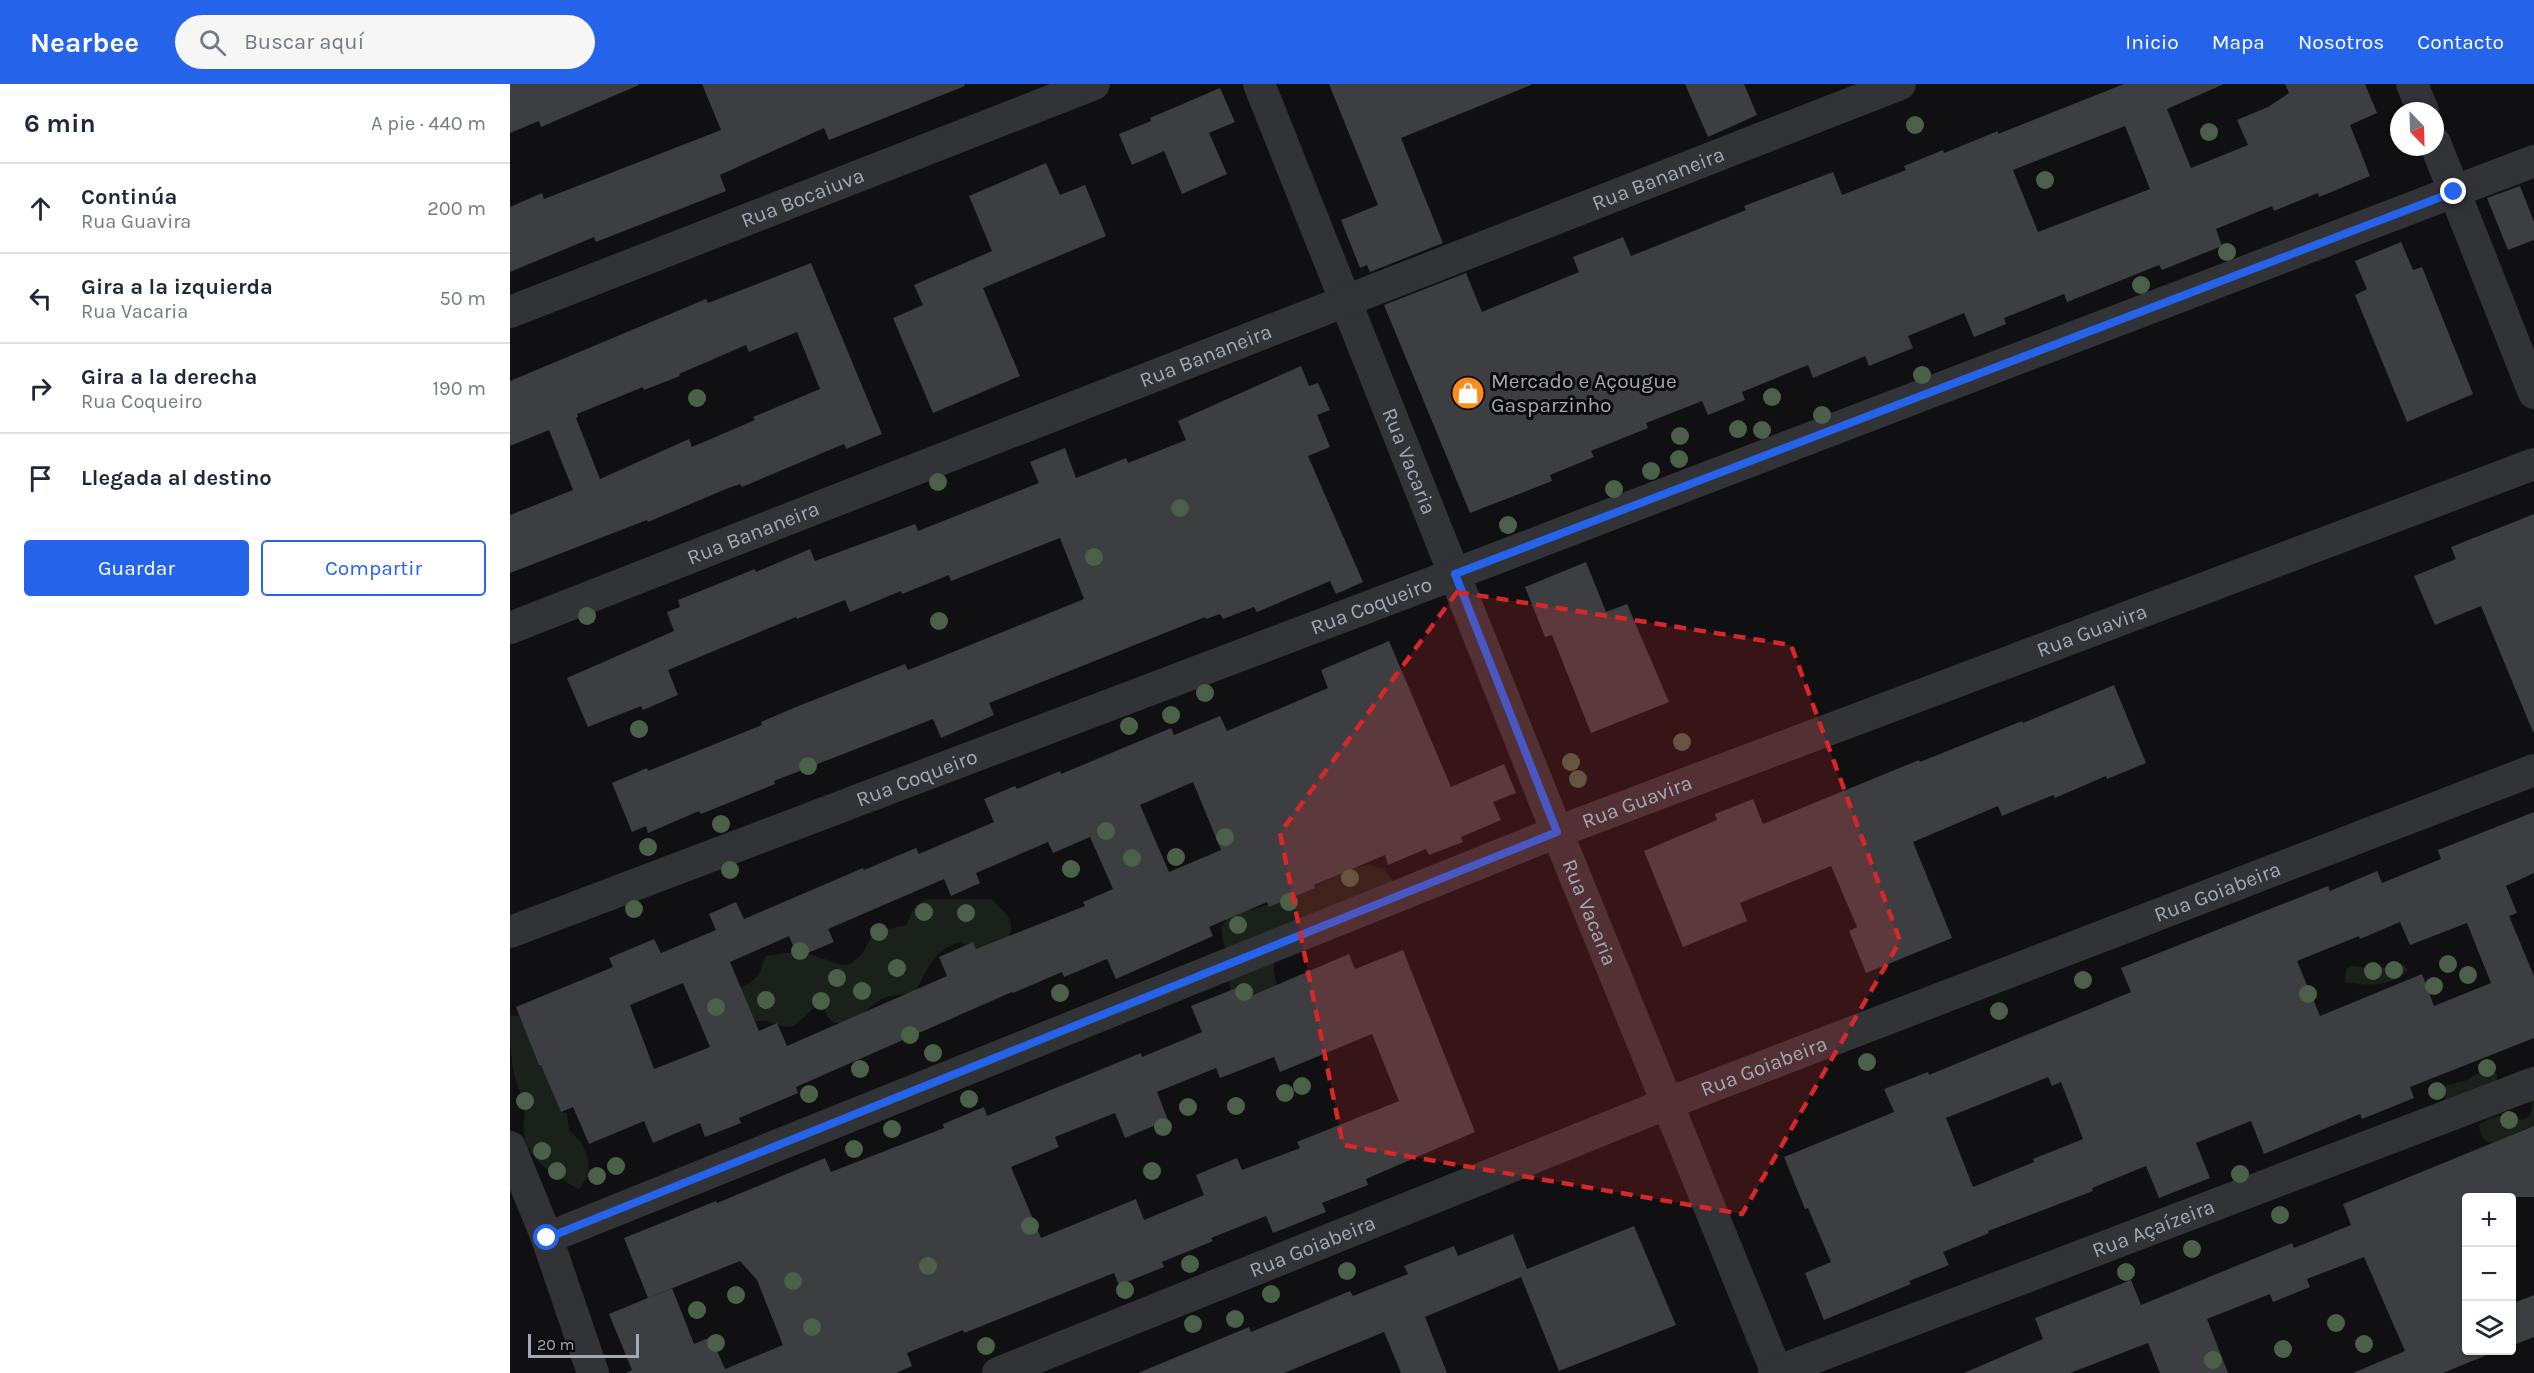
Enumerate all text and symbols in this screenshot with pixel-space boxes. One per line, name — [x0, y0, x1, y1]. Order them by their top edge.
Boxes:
search box — [175, 15, 595, 69]
text: Nearbee — [30, 26, 139, 59]
icon: search — [196, 26, 229, 59]
text: Buscar aquí — [244, 29, 364, 55]
text: Inicio — [2125, 30, 2179, 54]
text: Mapa — [2212, 30, 2265, 54]
text: Nosotros — [2298, 30, 2384, 54]
text: Contacto — [2417, 30, 2504, 54]
north arrow — [2390, 102, 2444, 156]
text: 6 min — [24, 108, 96, 139]
text: A pie · 440 m — [371, 112, 486, 135]
street label: Rua Bananeira — [1589, 142, 1728, 215]
street label: Rua Bocaiuva — [737, 163, 868, 233]
route end — [2440, 178, 2466, 204]
text: Continúa — [81, 184, 177, 210]
icon: ahead — [24, 192, 57, 225]
text: 200 m — [427, 197, 486, 220]
text: Rua Guavira — [81, 210, 191, 233]
text: Gira a la izquierda — [81, 274, 273, 300]
icon: left — [24, 282, 57, 315]
text: 50 m — [439, 287, 486, 310]
text: Rua Vacaria — [81, 300, 188, 323]
street label: Rua Bananeira — [1136, 319, 1275, 392]
text: Gira a la derecha — [81, 364, 257, 390]
place label: Mercado e Açougue Gasparzinho — [1491, 369, 1677, 417]
icon: right — [24, 372, 57, 405]
shop icon: Mercado e Açougue Gasparzinho — [1450, 375, 1486, 411]
text: 190 m — [432, 377, 486, 400]
text: Rua Coqueiro — [81, 390, 203, 413]
street label: Rua Vacaria — [1377, 404, 1441, 518]
icon: arrive — [24, 462, 57, 495]
text: Llegada al destino — [81, 465, 272, 491]
street label: Rua Bananeira — [684, 496, 823, 570]
button: Guardar — [24, 540, 249, 596]
button: Compartir — [261, 540, 486, 596]
street label: Rua Coqueiro — [1307, 572, 1435, 640]
street label: Rua Guavira — [2033, 599, 2150, 662]
street label: Rua Coqueiro — [853, 744, 981, 812]
street label: Rua Guavira — [1578, 770, 1695, 834]
street label: Rua Vacaria — [1557, 856, 1622, 969]
street label: Rua Goiabeira — [2151, 857, 2284, 927]
street label: Rua Goiabeira — [1697, 1031, 1831, 1102]
map controls — [2462, 1193, 2516, 1355]
button: + — [2462, 1193, 2516, 1247]
street label: Rua Açaízeira — [2089, 1194, 2218, 1262]
street label: Rua Goiabeira — [1246, 1210, 1379, 1282]
route start — [533, 1224, 559, 1250]
button: − — [2462, 1247, 2516, 1301]
button: layers — [2462, 1301, 2516, 1355]
scale bar — [528, 1331, 639, 1358]
text: 20 m — [537, 1335, 575, 1354]

